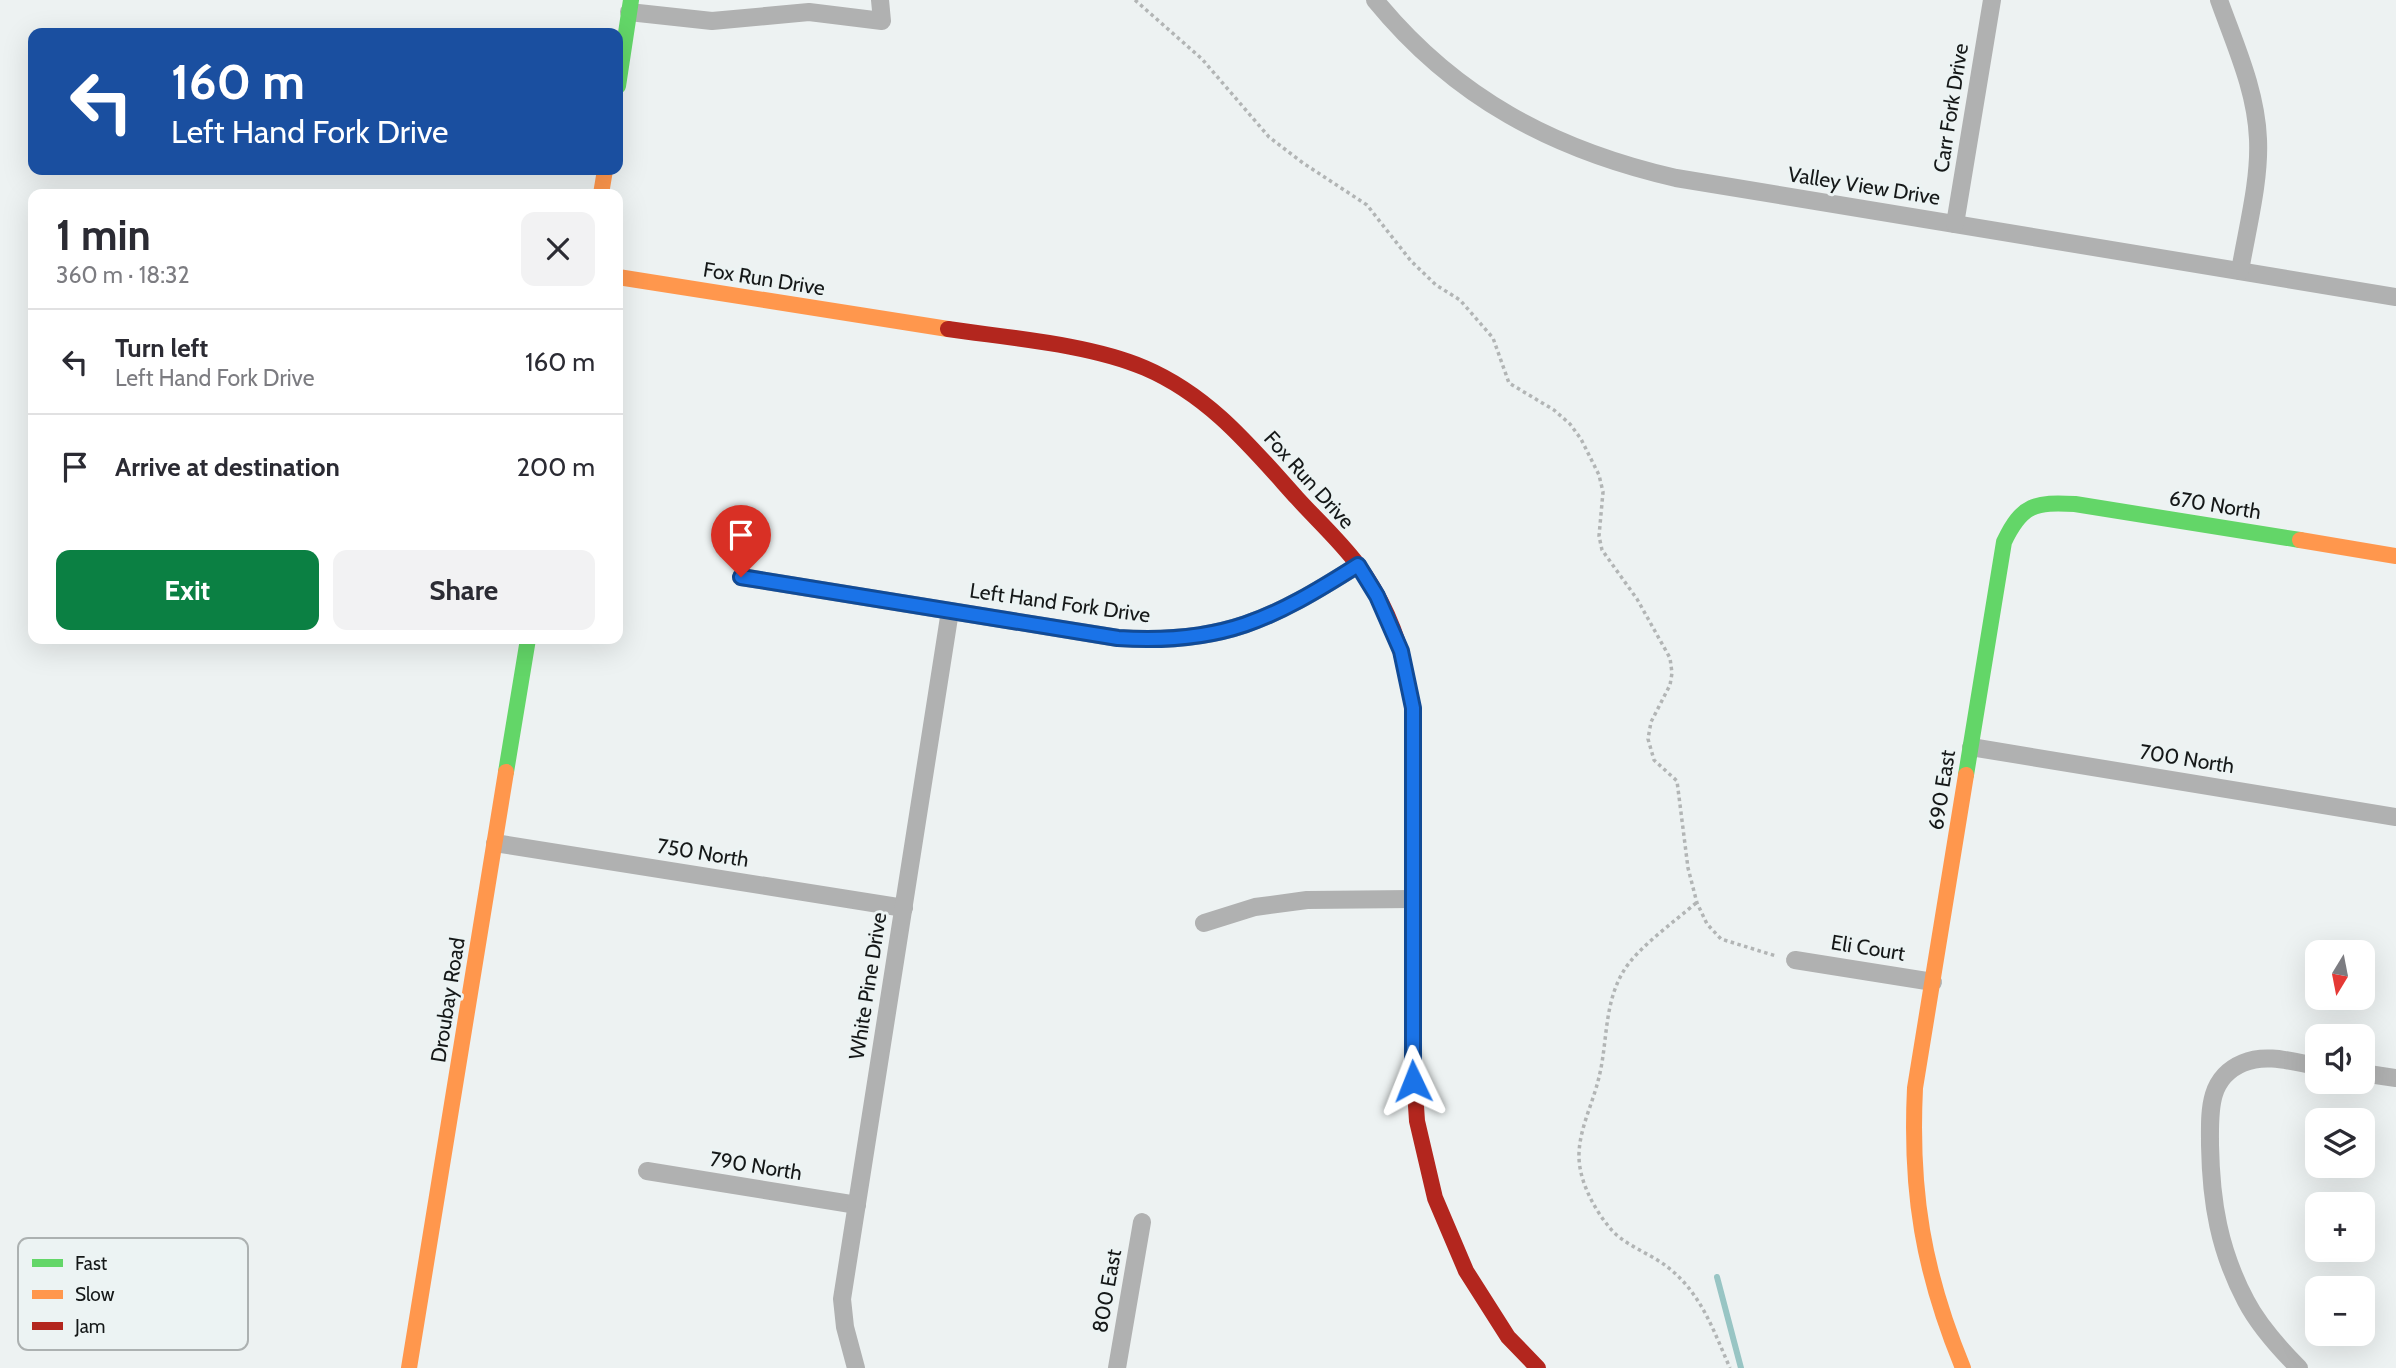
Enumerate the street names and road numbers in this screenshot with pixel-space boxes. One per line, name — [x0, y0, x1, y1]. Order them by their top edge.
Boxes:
street label: Carr Fork Drive — [1928, 41, 1973, 174]
street label: Valley View Drive — [1786, 161, 1942, 210]
street label: Fox Run Drive — [701, 257, 827, 301]
street label: Fox Run Drive — [1259, 426, 1360, 534]
street label: 670 North — [2167, 485, 2263, 524]
street label: Left Hand Fork Drive — [968, 577, 1152, 628]
street label: 700 North — [2138, 739, 2236, 778]
street label: 690 East — [1923, 748, 1960, 832]
street label: 750 North — [655, 833, 751, 872]
street label: White Pine Drive — [844, 910, 892, 1061]
street label: Eli Court — [1829, 929, 1907, 966]
street label: Droubay Road — [425, 936, 470, 1064]
street label: 790 North — [708, 1146, 804, 1185]
street label: 800 East — [1087, 1247, 1126, 1335]

